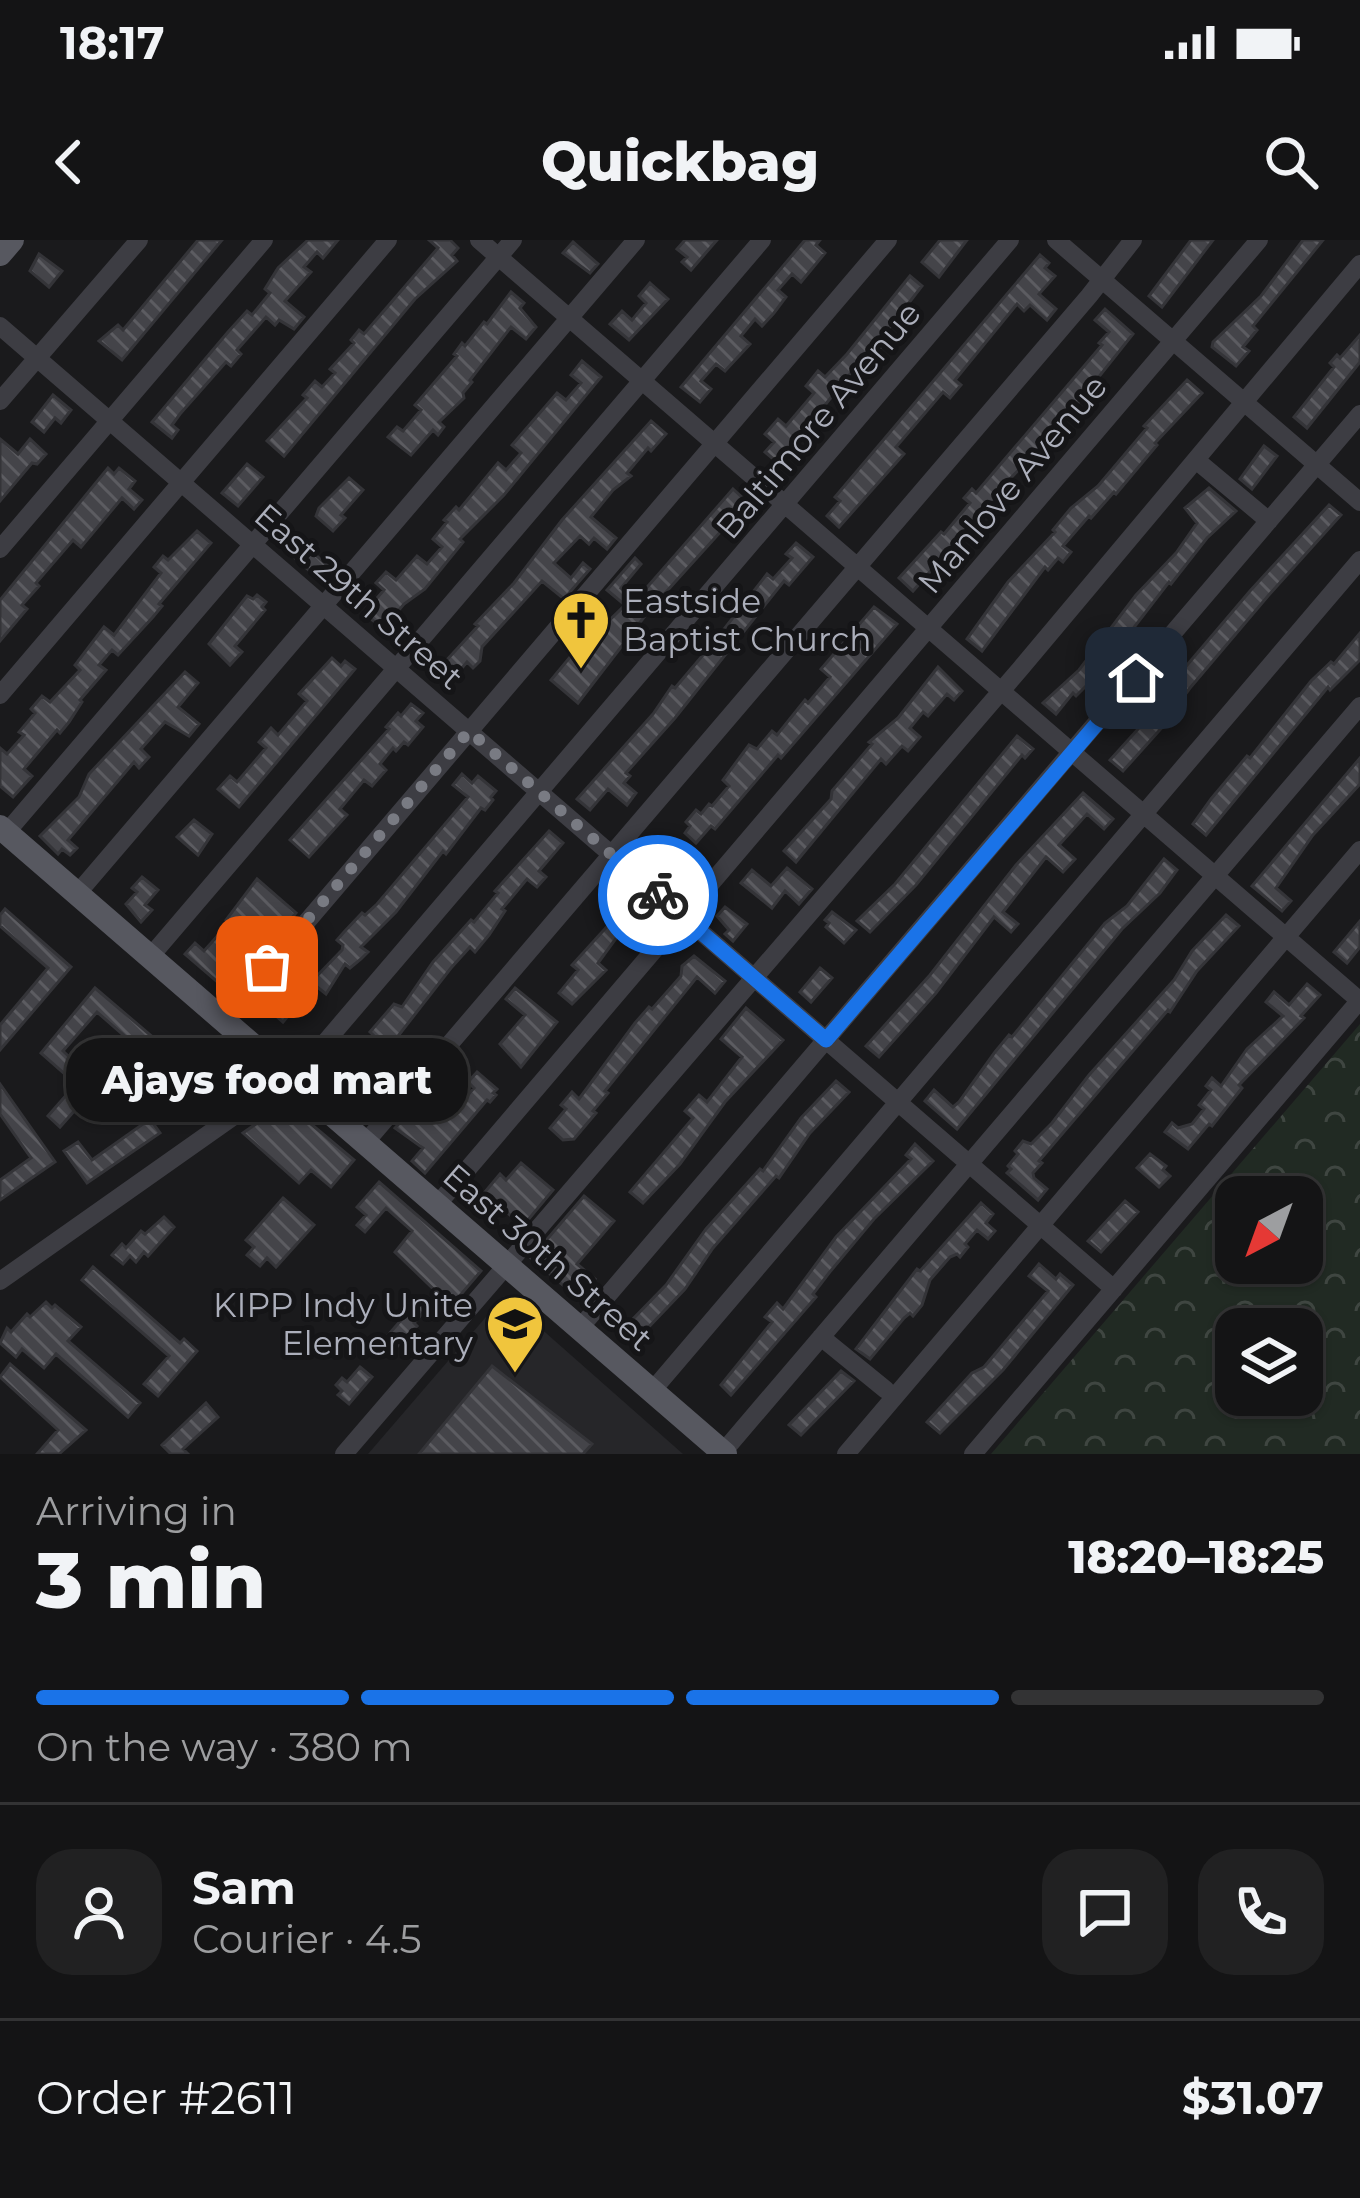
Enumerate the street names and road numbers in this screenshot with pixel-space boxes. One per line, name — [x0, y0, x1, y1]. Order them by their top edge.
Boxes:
street label: Baltimore Avenue — [707, 293, 929, 547]
street label: Manlove Avenue — [909, 367, 1115, 601]
street label: East 29th Street — [247, 495, 471, 697]
street label: East 30th Street — [435, 1155, 661, 1359]

